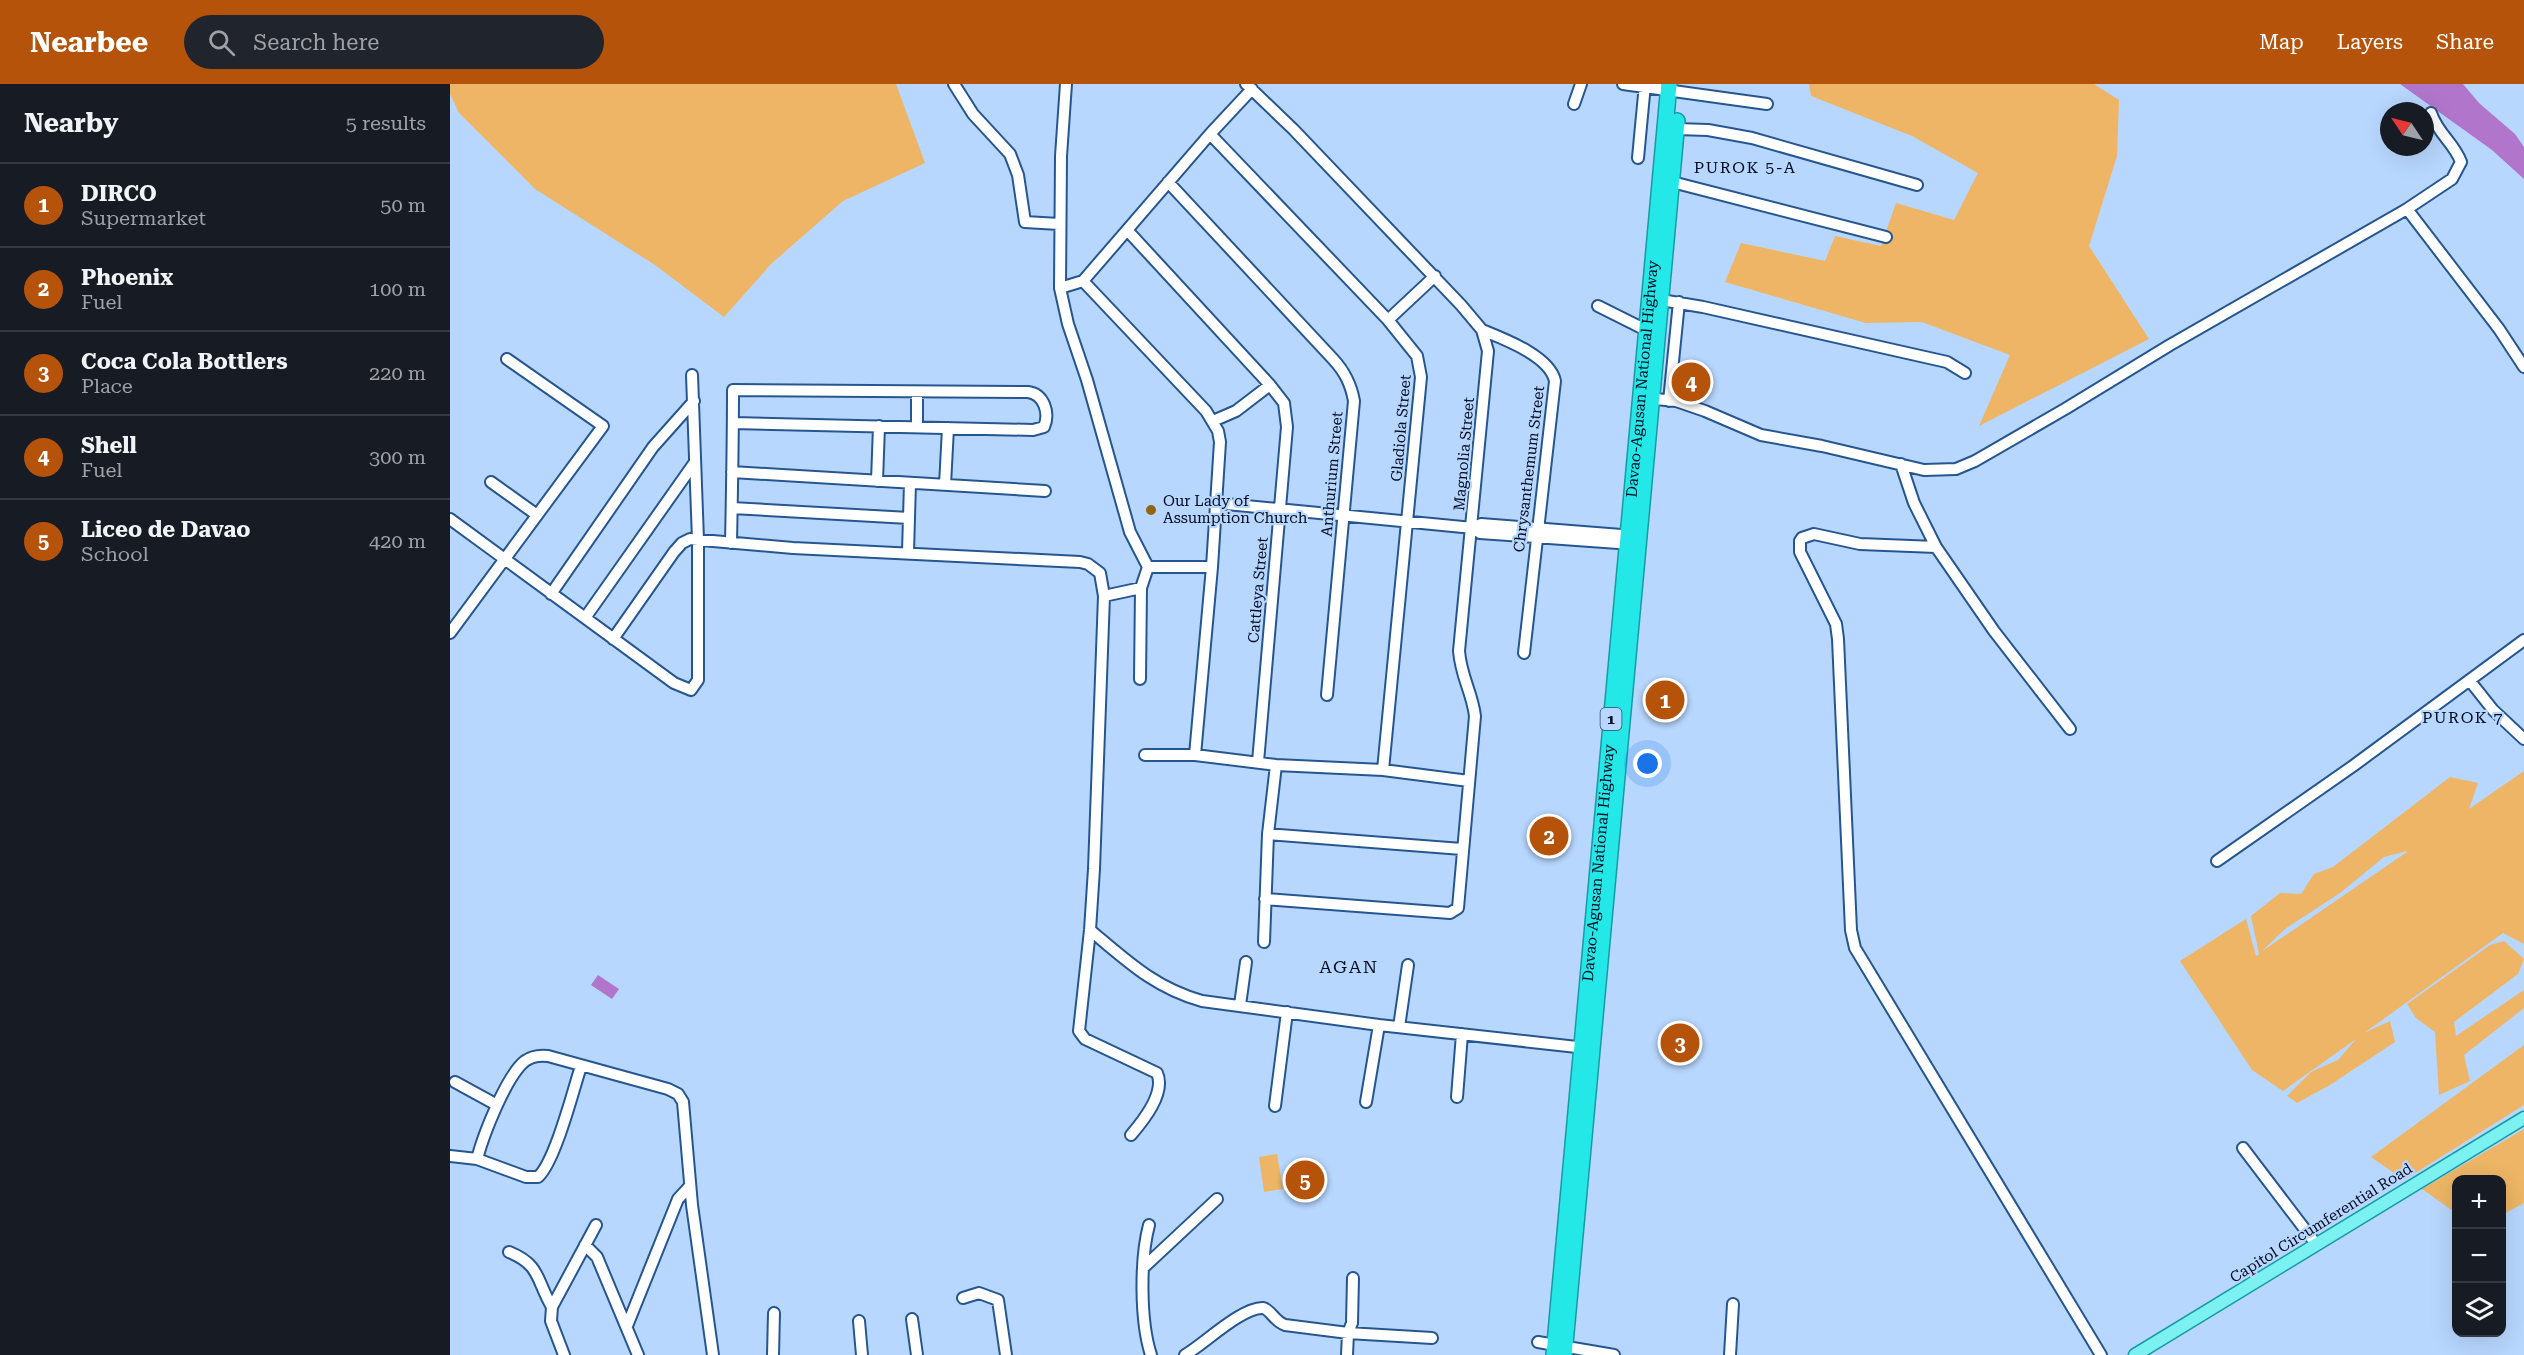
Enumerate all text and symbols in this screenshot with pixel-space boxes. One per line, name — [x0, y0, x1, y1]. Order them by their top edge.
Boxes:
search box — [184, 15, 604, 69]
text: Nearbee — [30, 26, 148, 59]
icon: search — [205, 26, 238, 59]
text: Search here — [253, 30, 379, 55]
text: Map — [2259, 30, 2304, 54]
text: Layers — [2337, 30, 2403, 54]
text: Share — [2436, 30, 2494, 54]
north arrow — [2380, 102, 2434, 156]
text: Nearby — [24, 108, 118, 138]
text: 5 results — [346, 111, 426, 135]
district label: PUROK 5-A — [1694, 158, 1796, 177]
text: DIRCO — [81, 181, 157, 206]
text: 1 — [38, 193, 49, 217]
text: 50 m — [380, 193, 426, 217]
text: Supermarket — [81, 206, 206, 230]
street label: Davao-Agusan National Highway — [1623, 259, 1662, 498]
text: Phoenix — [81, 265, 173, 290]
text: 2 — [38, 277, 49, 301]
text: 100 m — [369, 277, 426, 301]
text: Fuel — [81, 290, 122, 314]
text: Coca Cola Bottlers — [81, 349, 288, 374]
pin: 4 — [1672, 360, 1710, 404]
text: 3 — [38, 361, 49, 385]
text: 220 m — [369, 361, 426, 385]
street label: Gladiola Street — [1387, 373, 1415, 482]
text: Place — [81, 374, 133, 398]
street label: Chrysanthemum Street — [1510, 384, 1548, 553]
street label: Magnolia Street — [1450, 396, 1478, 512]
street label: Anthurium Street — [1318, 410, 1346, 537]
text: Shell — [81, 433, 137, 458]
text: 4 — [38, 445, 49, 469]
text: 300 m — [369, 445, 426, 469]
text: Fuel — [81, 458, 122, 482]
place label: Our Lady of Assumption Church — [1163, 492, 1308, 527]
marker: Our Lady of Assumption Church — [1144, 503, 1158, 517]
text: Liceo de Davao — [81, 517, 251, 542]
text: 5 — [38, 529, 49, 553]
text: 420 m — [369, 529, 426, 553]
street label: Cattleya Street — [1244, 536, 1272, 644]
text: School — [81, 542, 149, 566]
pin: 1 — [1646, 678, 1684, 722]
road number: 1 — [1600, 708, 1622, 730]
district label: PUROK 7 — [2422, 708, 2504, 727]
street label: Davao-Agusan National Highway — [1579, 744, 1618, 982]
your location — [1633, 749, 1662, 778]
pin: 2 — [1530, 814, 1568, 858]
district label: AGAN — [1319, 956, 1379, 977]
pin: 3 — [1660, 1020, 1700, 1066]
pin: 5 — [1286, 1158, 1324, 1202]
street label: Capitol Circumferential Road — [2227, 1159, 2416, 1287]
map controls — [2452, 1175, 2506, 1337]
button: + — [2452, 1175, 2506, 1229]
button: − — [2452, 1229, 2506, 1283]
button: layers — [2452, 1283, 2506, 1337]

